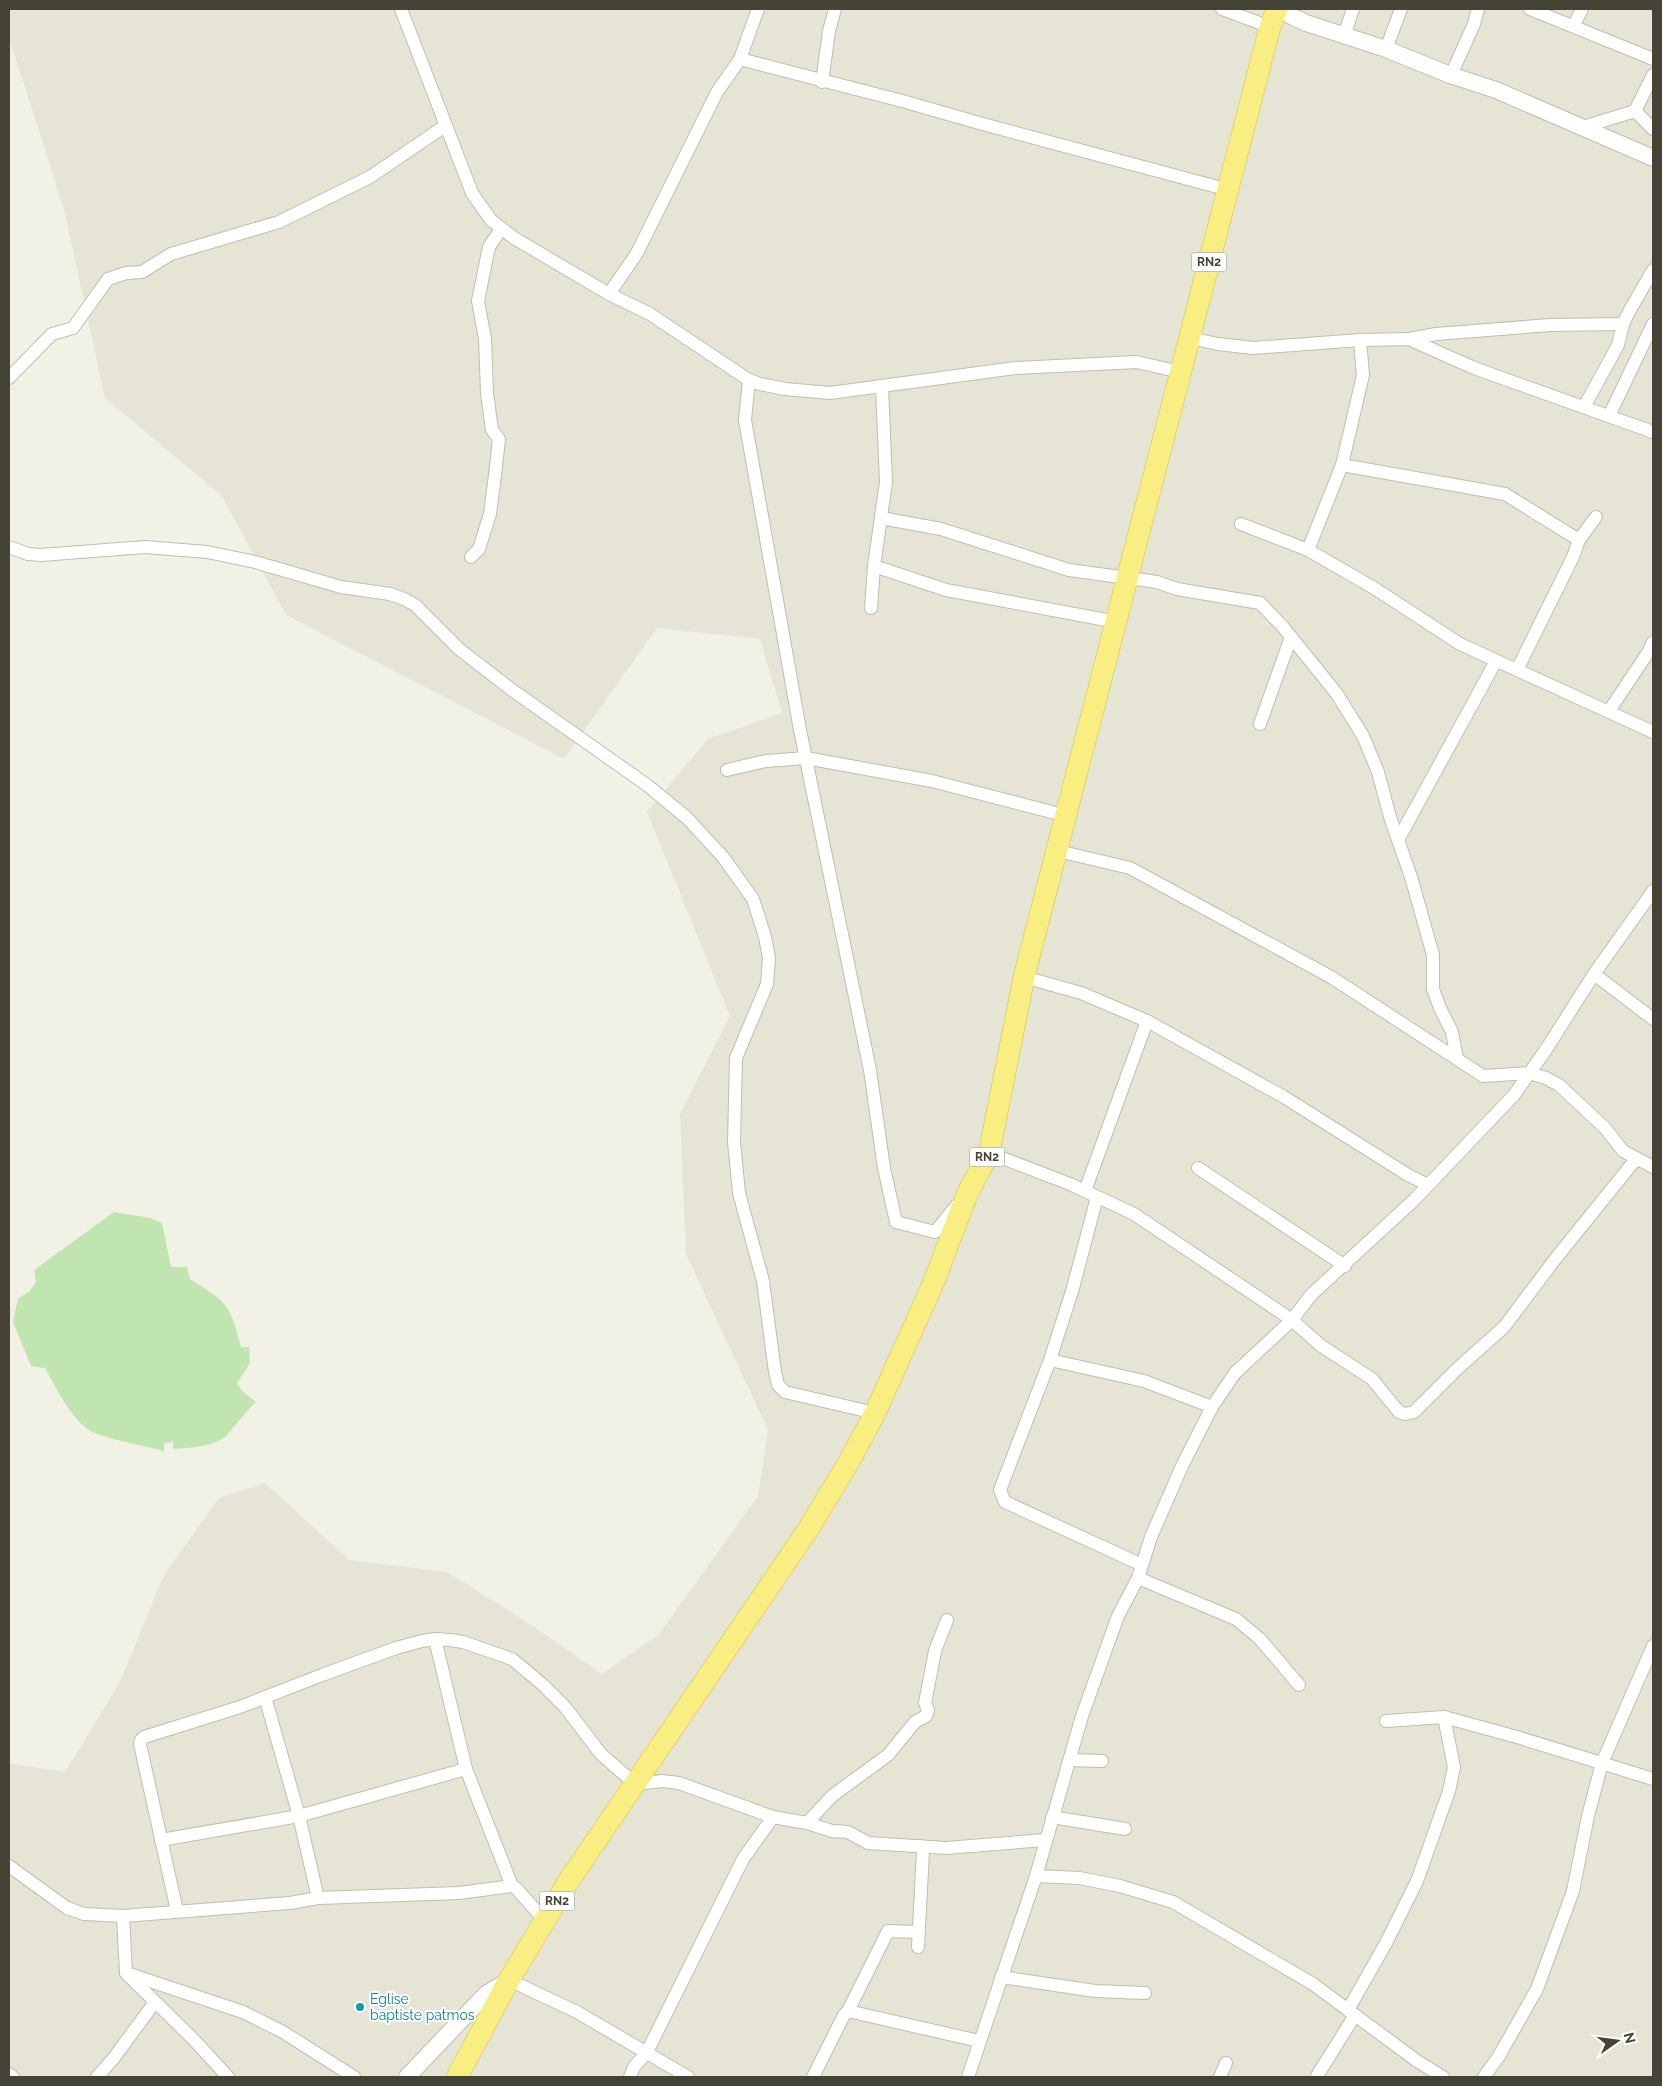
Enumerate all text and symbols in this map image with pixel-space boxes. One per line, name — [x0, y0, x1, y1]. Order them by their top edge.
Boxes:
road number: RN2 — [1192, 252, 1226, 272]
road number: RN2 — [970, 1148, 1004, 1166]
road number: RN2 — [540, 1892, 574, 1910]
place label: Eglise baptiste patmos — [370, 1991, 475, 2023]
marker: Eglise baptiste patmos — [354, 2001, 366, 2013]
north arrow — [1592, 2016, 1642, 2066]
text: N — [1621, 2031, 1639, 2045]

